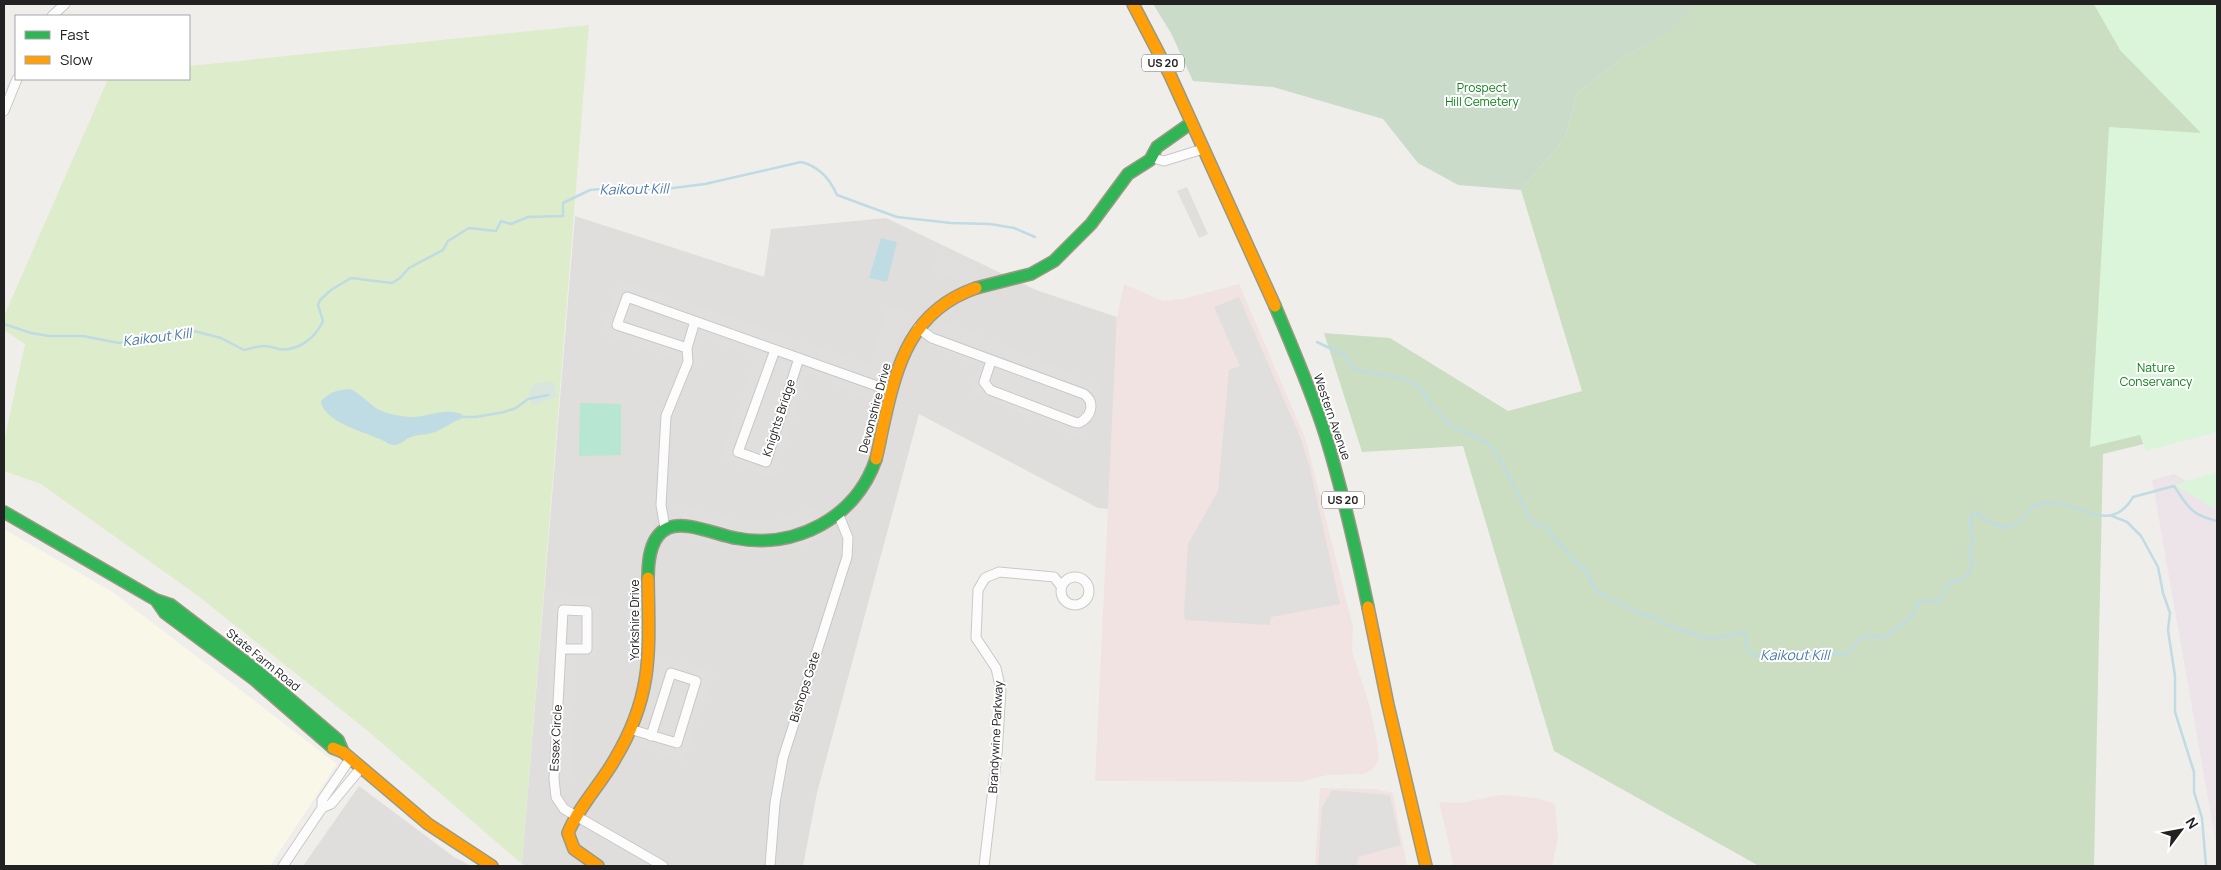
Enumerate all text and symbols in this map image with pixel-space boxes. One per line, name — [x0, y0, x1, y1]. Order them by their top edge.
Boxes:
legend — [15, 15, 190, 80]
text: Fast — [60, 24, 89, 45]
text: Slow — [60, 49, 93, 70]
road number: US 20 — [1142, 54, 1184, 72]
park label: Prospect Hill Cemetery — [1445, 79, 1520, 110]
water label: Kaikout Kill — [599, 178, 671, 199]
water label: Kaikout Kill — [121, 323, 194, 350]
park label: Nature Conservancy — [2120, 359, 2193, 390]
street label: Devonshire Drive — [854, 361, 895, 455]
street label: Western Avenue — [1310, 371, 1355, 462]
street label: Knights Bridge — [758, 377, 799, 459]
road number: US 20 — [1322, 492, 1364, 508]
street label: Yorkshire Drive — [626, 580, 643, 660]
street label: State Farm Road — [223, 624, 304, 695]
water label: Kaikout Kill — [1760, 645, 1831, 664]
street label: Bishops Gate — [785, 649, 824, 724]
street label: Brandywine Parkway — [984, 680, 1007, 794]
street label: Essex Circle — [545, 704, 566, 772]
north arrow — [2156, 805, 2206, 855]
text: N — [2182, 814, 2203, 832]

